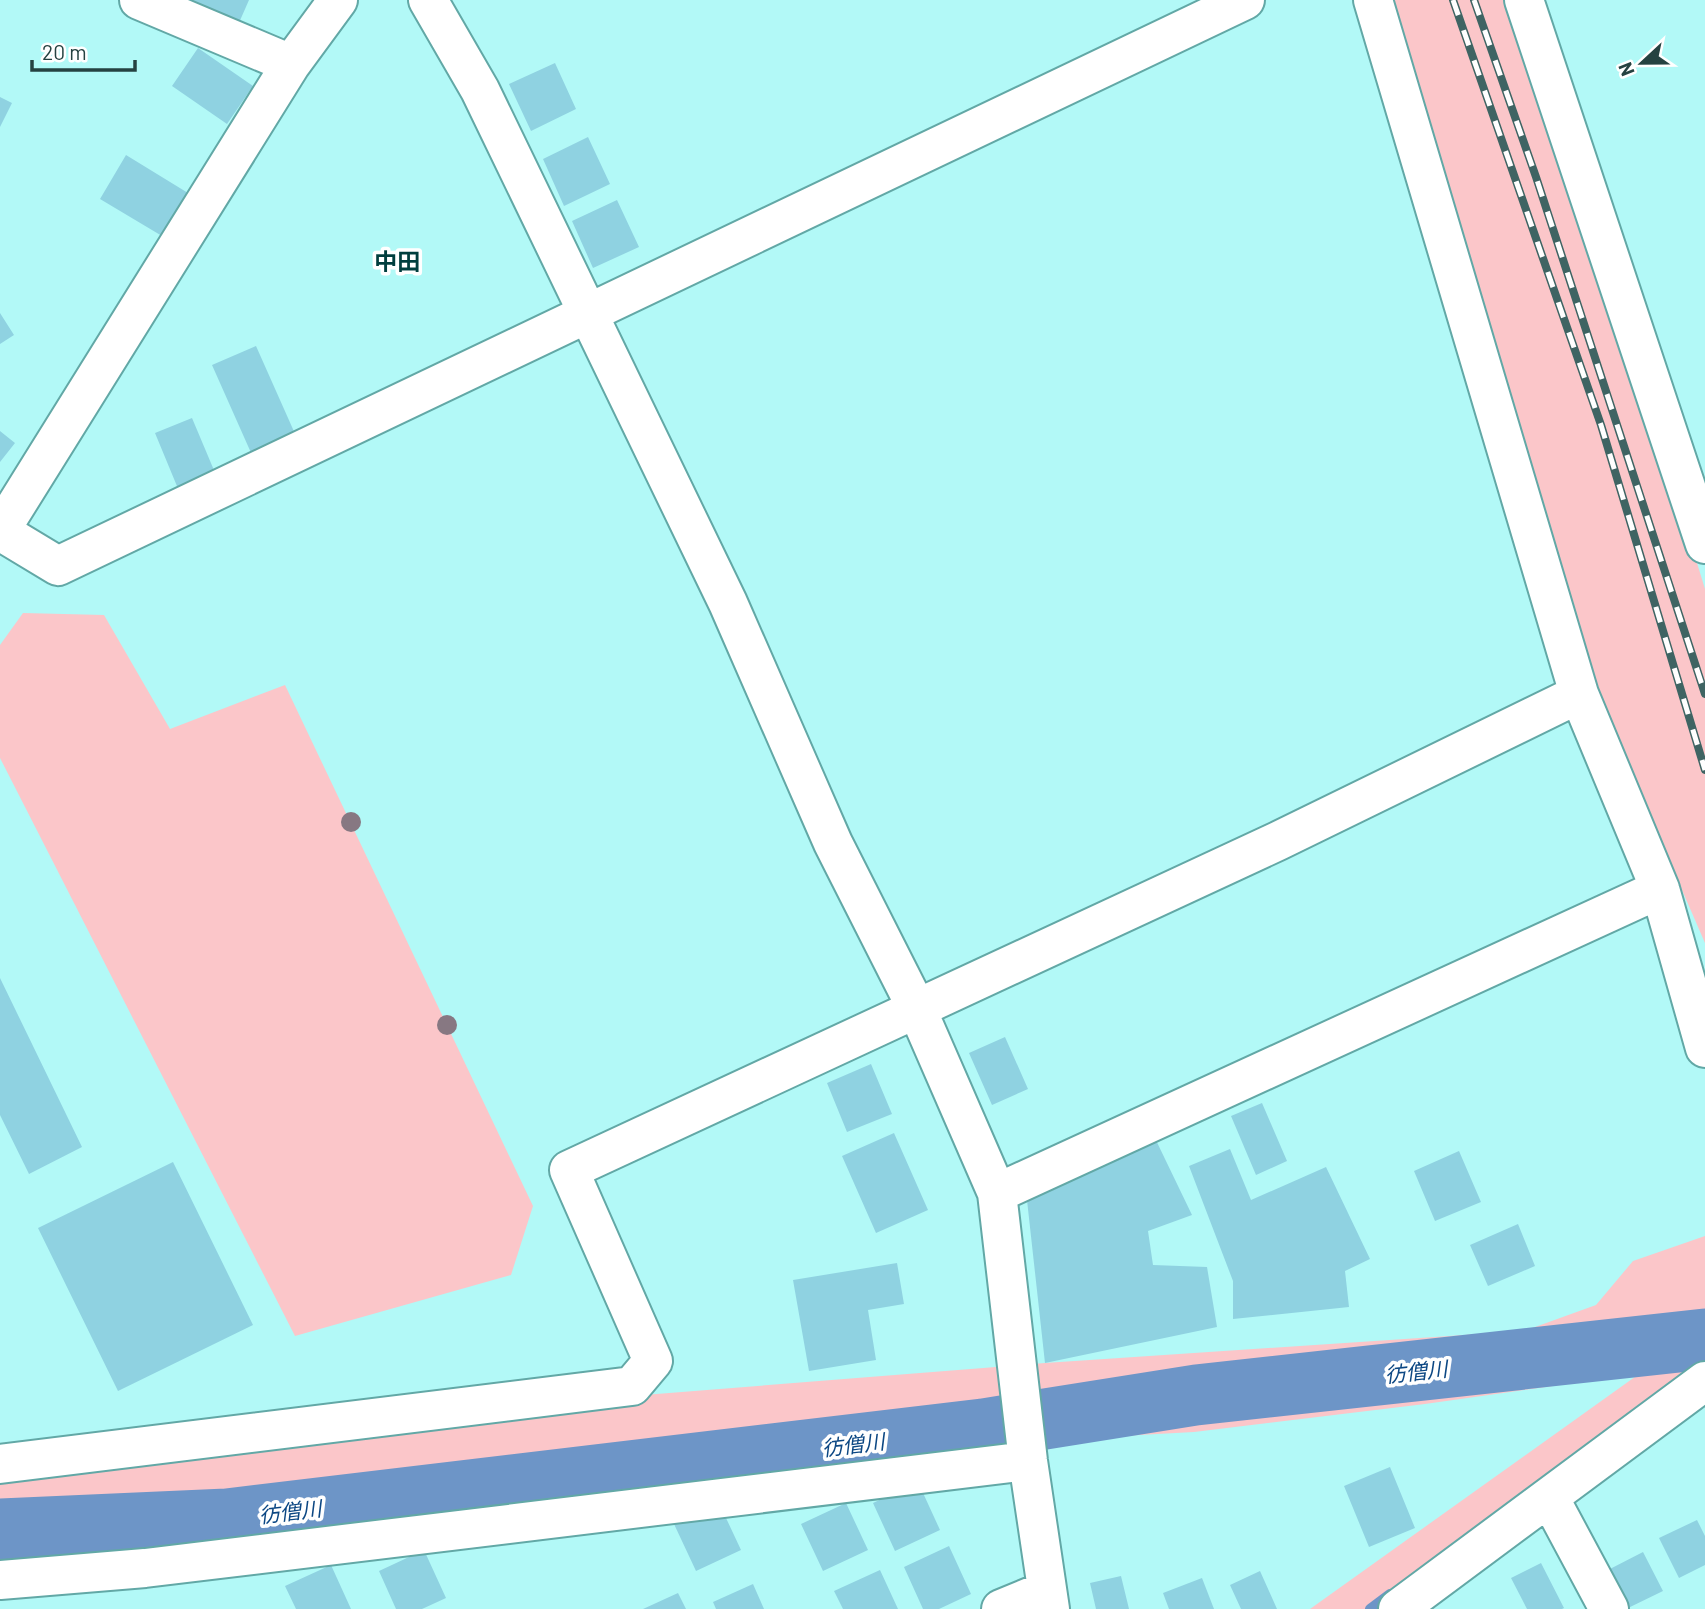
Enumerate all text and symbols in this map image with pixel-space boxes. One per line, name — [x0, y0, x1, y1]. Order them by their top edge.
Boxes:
scale bar — [32, 28, 135, 72]
north arrow — [1607, 28, 1677, 98]
text: 20 m — [42, 39, 87, 64]
text: N — [1613, 59, 1639, 80]
district label: 中田 — [374, 247, 420, 275]
water label: 彷僧川 — [1383, 1355, 1451, 1387]
water label: 彷僧川 — [820, 1428, 888, 1460]
water label: 彷僧川 — [257, 1495, 325, 1527]

